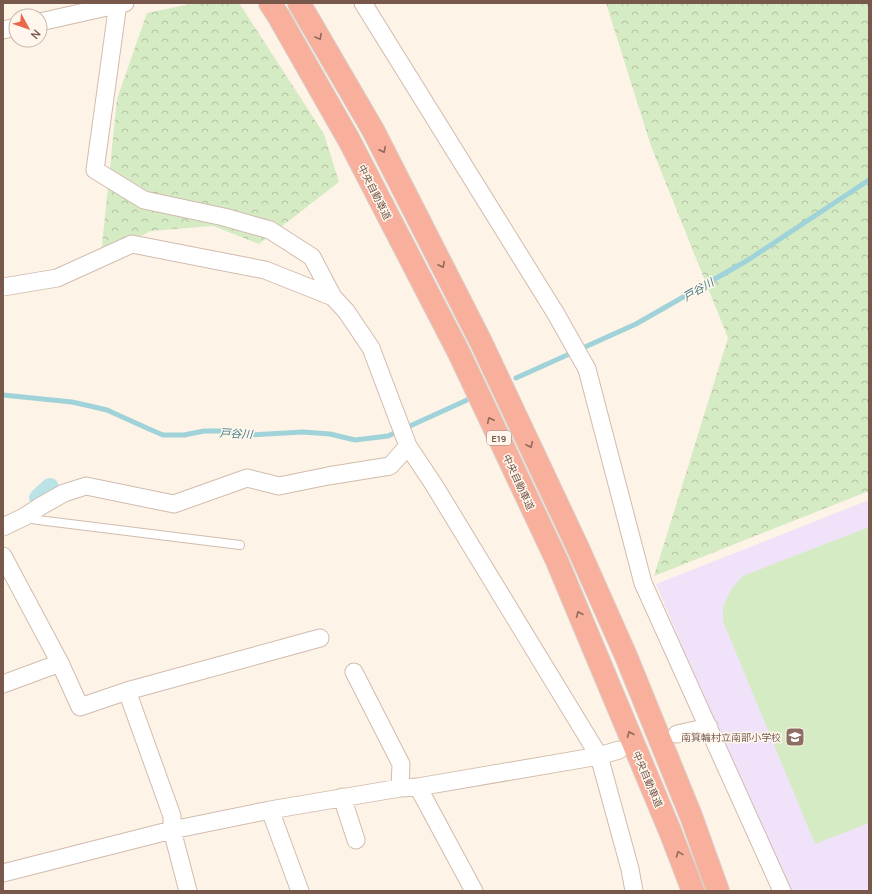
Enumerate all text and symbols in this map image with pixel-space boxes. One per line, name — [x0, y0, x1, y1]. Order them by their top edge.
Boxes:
north arrow — [8, 8, 48, 48]
text: N — [28, 27, 44, 43]
one-way arrow — [315, 33, 322, 40]
one-way arrow — [379, 145, 386, 153]
street label: 中央自動車道 — [355, 162, 395, 222]
one-way arrow — [437, 261, 445, 269]
water label: 戸谷川 — [680, 274, 717, 304]
one-way arrow — [487, 416, 495, 424]
water label: 戸谷川 — [219, 425, 254, 441]
road number: E19 — [487, 431, 511, 445]
one-way arrow — [525, 441, 533, 449]
street label: 中央自動車道 — [500, 452, 538, 512]
one-way arrow — [576, 611, 584, 619]
school or university icon: 南箕輪村立南部小学校 — [784, 726, 806, 748]
place label: 南箕輪村立南部小学校 — [681, 730, 781, 744]
one-way arrow — [626, 731, 634, 738]
street label: 中央自動車道 — [630, 749, 666, 809]
one-way arrow — [675, 851, 684, 858]

